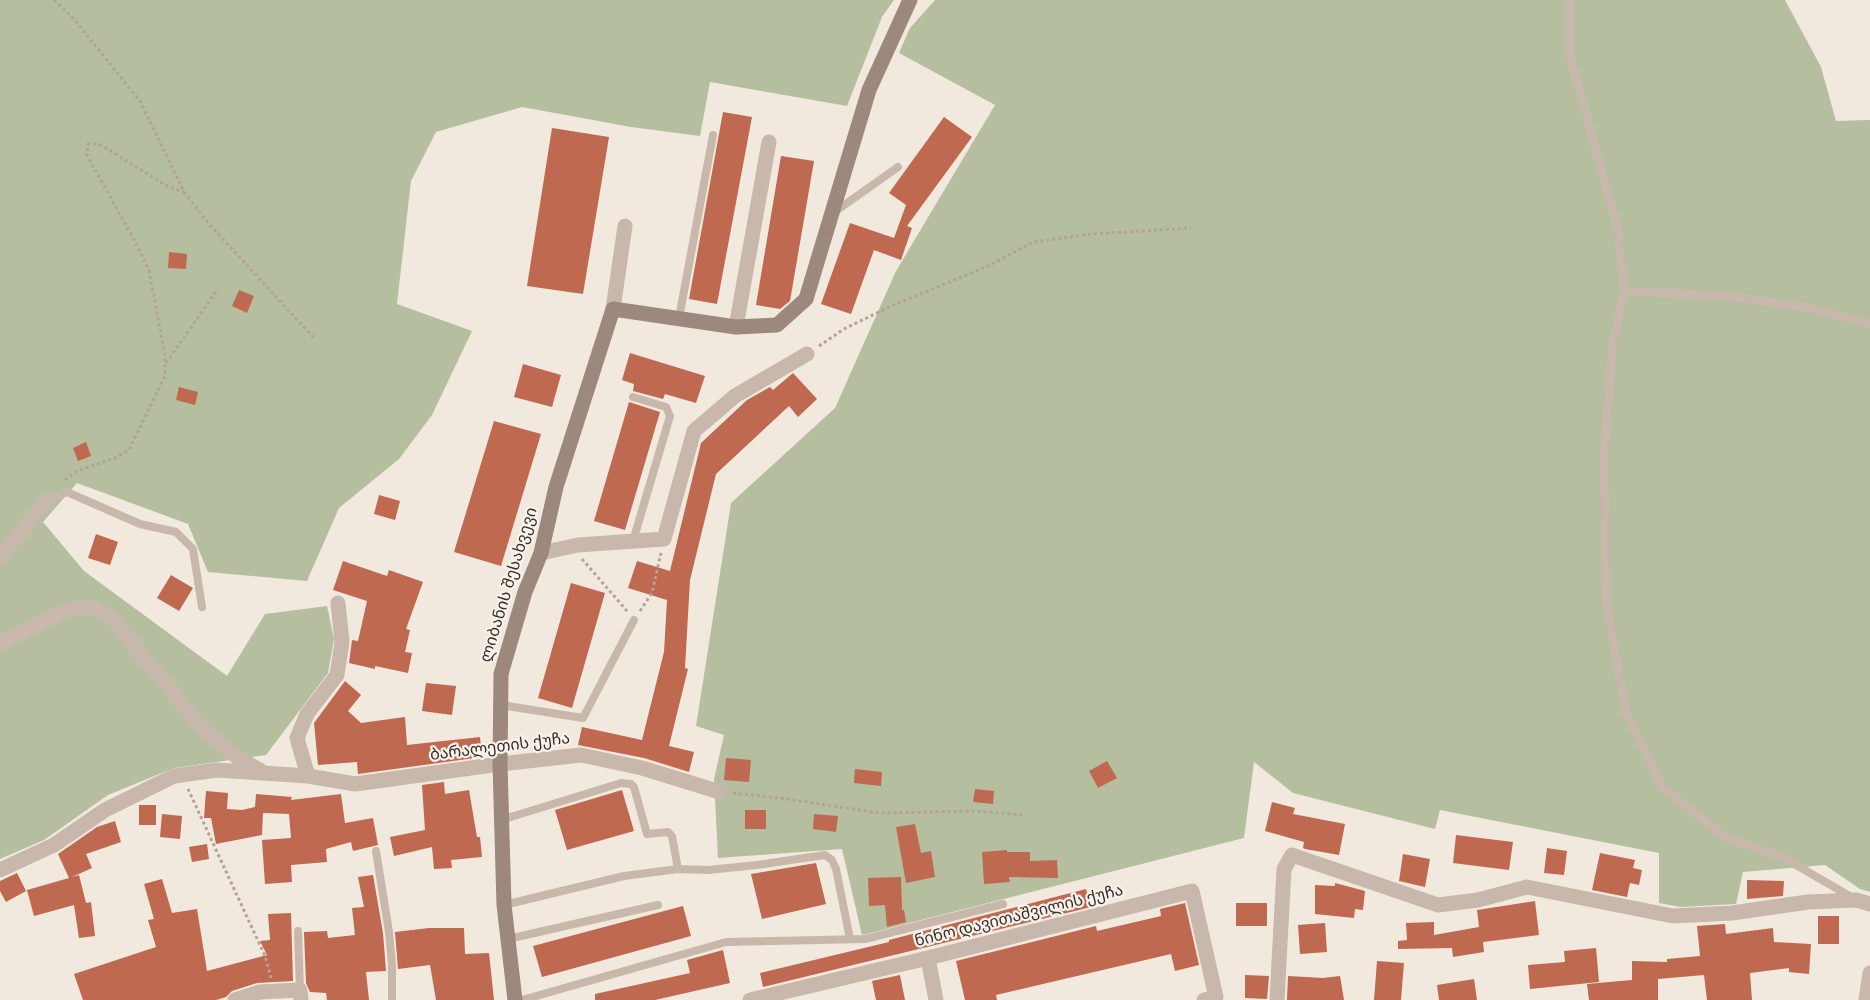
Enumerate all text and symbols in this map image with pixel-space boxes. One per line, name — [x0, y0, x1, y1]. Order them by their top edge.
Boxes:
street label: ლიბანის შესახვევი — [476, 505, 542, 665]
street label: ბარალეთის ქუჩა — [429, 729, 571, 765]
street label: ნინო დავითაშვილის ქუჩა — [913, 881, 1125, 951]

